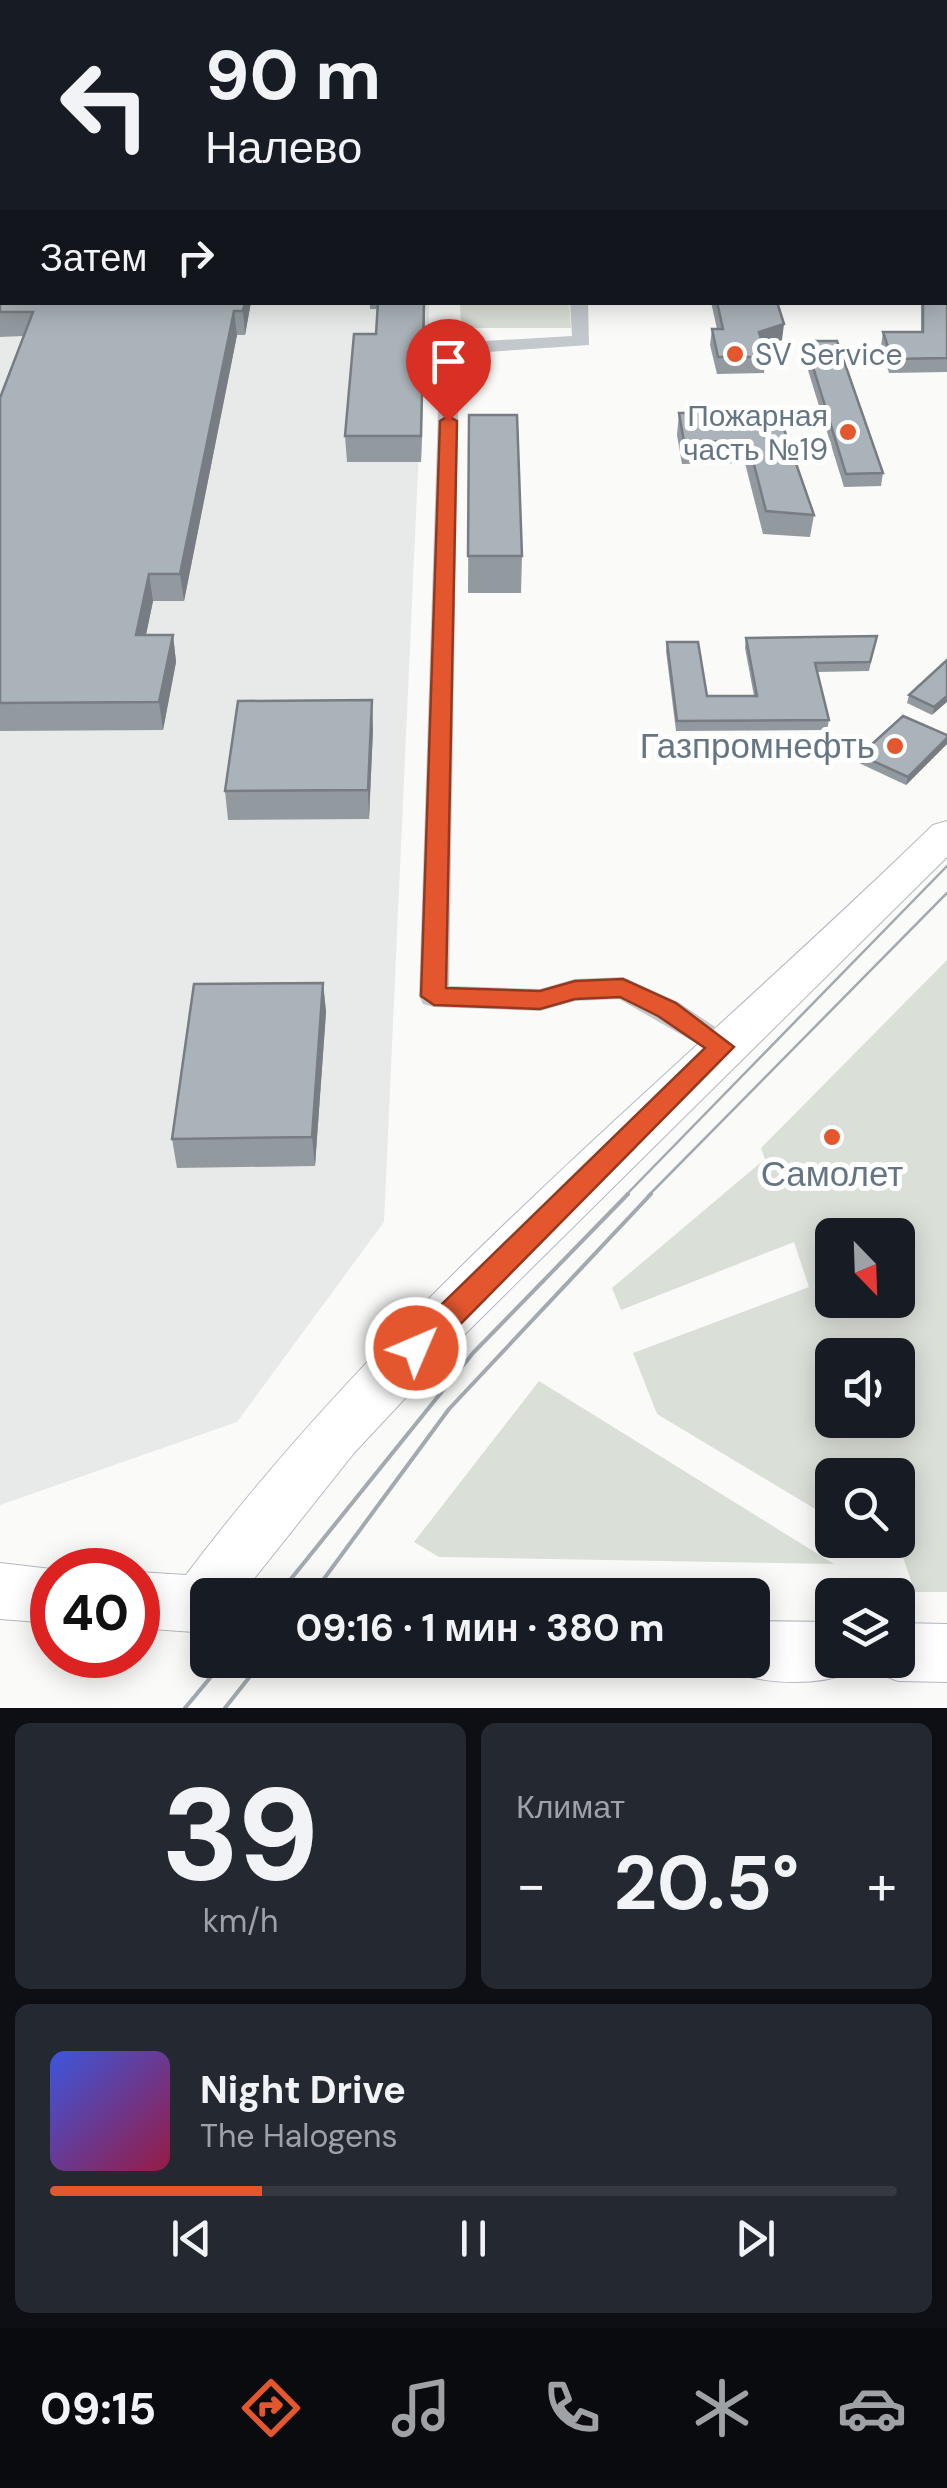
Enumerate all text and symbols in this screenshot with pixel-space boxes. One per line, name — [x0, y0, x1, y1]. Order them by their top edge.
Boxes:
text: 90 m — [205, 30, 381, 121]
icon: left — [40, 40, 170, 170]
text: Налево — [205, 118, 362, 177]
icon: right — [168, 230, 223, 285]
text: Затем — [40, 233, 148, 283]
pin — [406, 319, 491, 422]
icon: arrive — [421, 334, 476, 389]
place label: SV Service — [755, 335, 903, 374]
marker: SV Service — [724, 343, 746, 365]
place label: Пожарная часть №19 — [683, 396, 828, 469]
marker: Пожарная часть №19 — [837, 421, 859, 443]
place label: Газпромнефть — [640, 723, 875, 769]
marker: Газпромнефть — [884, 735, 906, 757]
marker: Самолет — [821, 1126, 843, 1148]
place label: Самолет — [761, 1151, 903, 1197]
north arrow — [815, 1218, 915, 1318]
map controls — [815, 1218, 915, 1678]
position arrow — [364, 1296, 468, 1400]
button: sound — [815, 1338, 915, 1438]
button: search — [815, 1458, 915, 1558]
speed limit sign: 40 — [30, 1548, 160, 1678]
button: layers — [815, 1578, 915, 1678]
text: 09:16 · 1 мин · 380 m — [296, 1603, 664, 1653]
text: 39 — [162, 1750, 319, 1919]
text: Климат — [516, 1786, 625, 1828]
text: 20.5° — [614, 1835, 799, 1932]
text: − — [516, 1849, 546, 1921]
text: + — [867, 1849, 897, 1921]
text: km/h — [203, 1900, 278, 1942]
text: Night Drive — [200, 2065, 406, 2115]
text: The Halogens — [200, 2115, 398, 2157]
icon: previous — [164, 2211, 219, 2266]
icon: pause — [446, 2211, 501, 2266]
icon: next — [728, 2211, 783, 2266]
icon: directions — [236, 2373, 306, 2443]
icon: music — [386, 2373, 456, 2443]
icon: phone — [537, 2373, 607, 2443]
icon: climate — [687, 2373, 757, 2443]
icon: car — [837, 2373, 907, 2443]
text: 09:15 — [40, 2379, 156, 2438]

